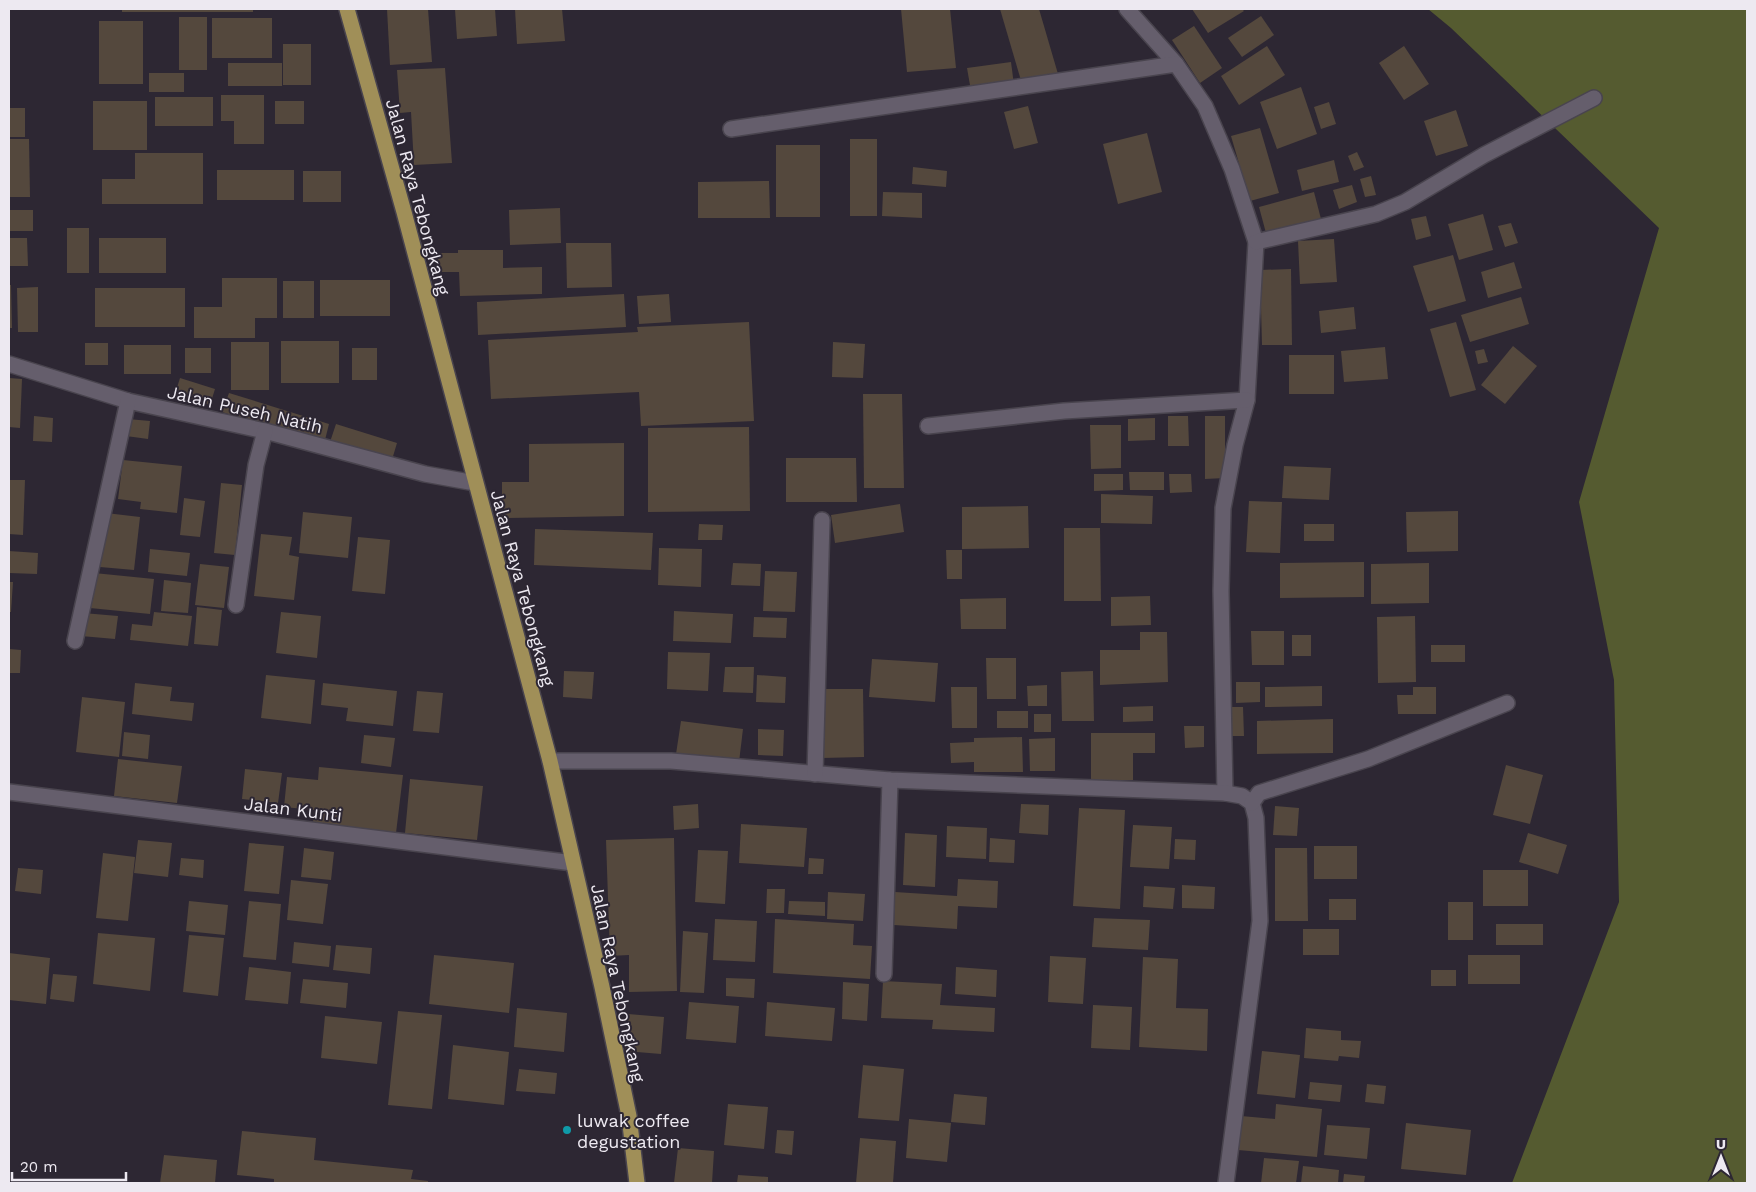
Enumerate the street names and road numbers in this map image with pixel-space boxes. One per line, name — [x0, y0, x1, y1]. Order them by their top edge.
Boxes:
street label: Jalan Raya Tebongkang — [382, 97, 454, 298]
street label: Jalan Puseh Natih — [165, 381, 325, 437]
street label: Jalan Raya Tebongkang — [487, 488, 559, 689]
street label: Jalan Kunti — [243, 793, 343, 825]
street label: Jalan Raya Tebongkang — [587, 882, 649, 1084]

